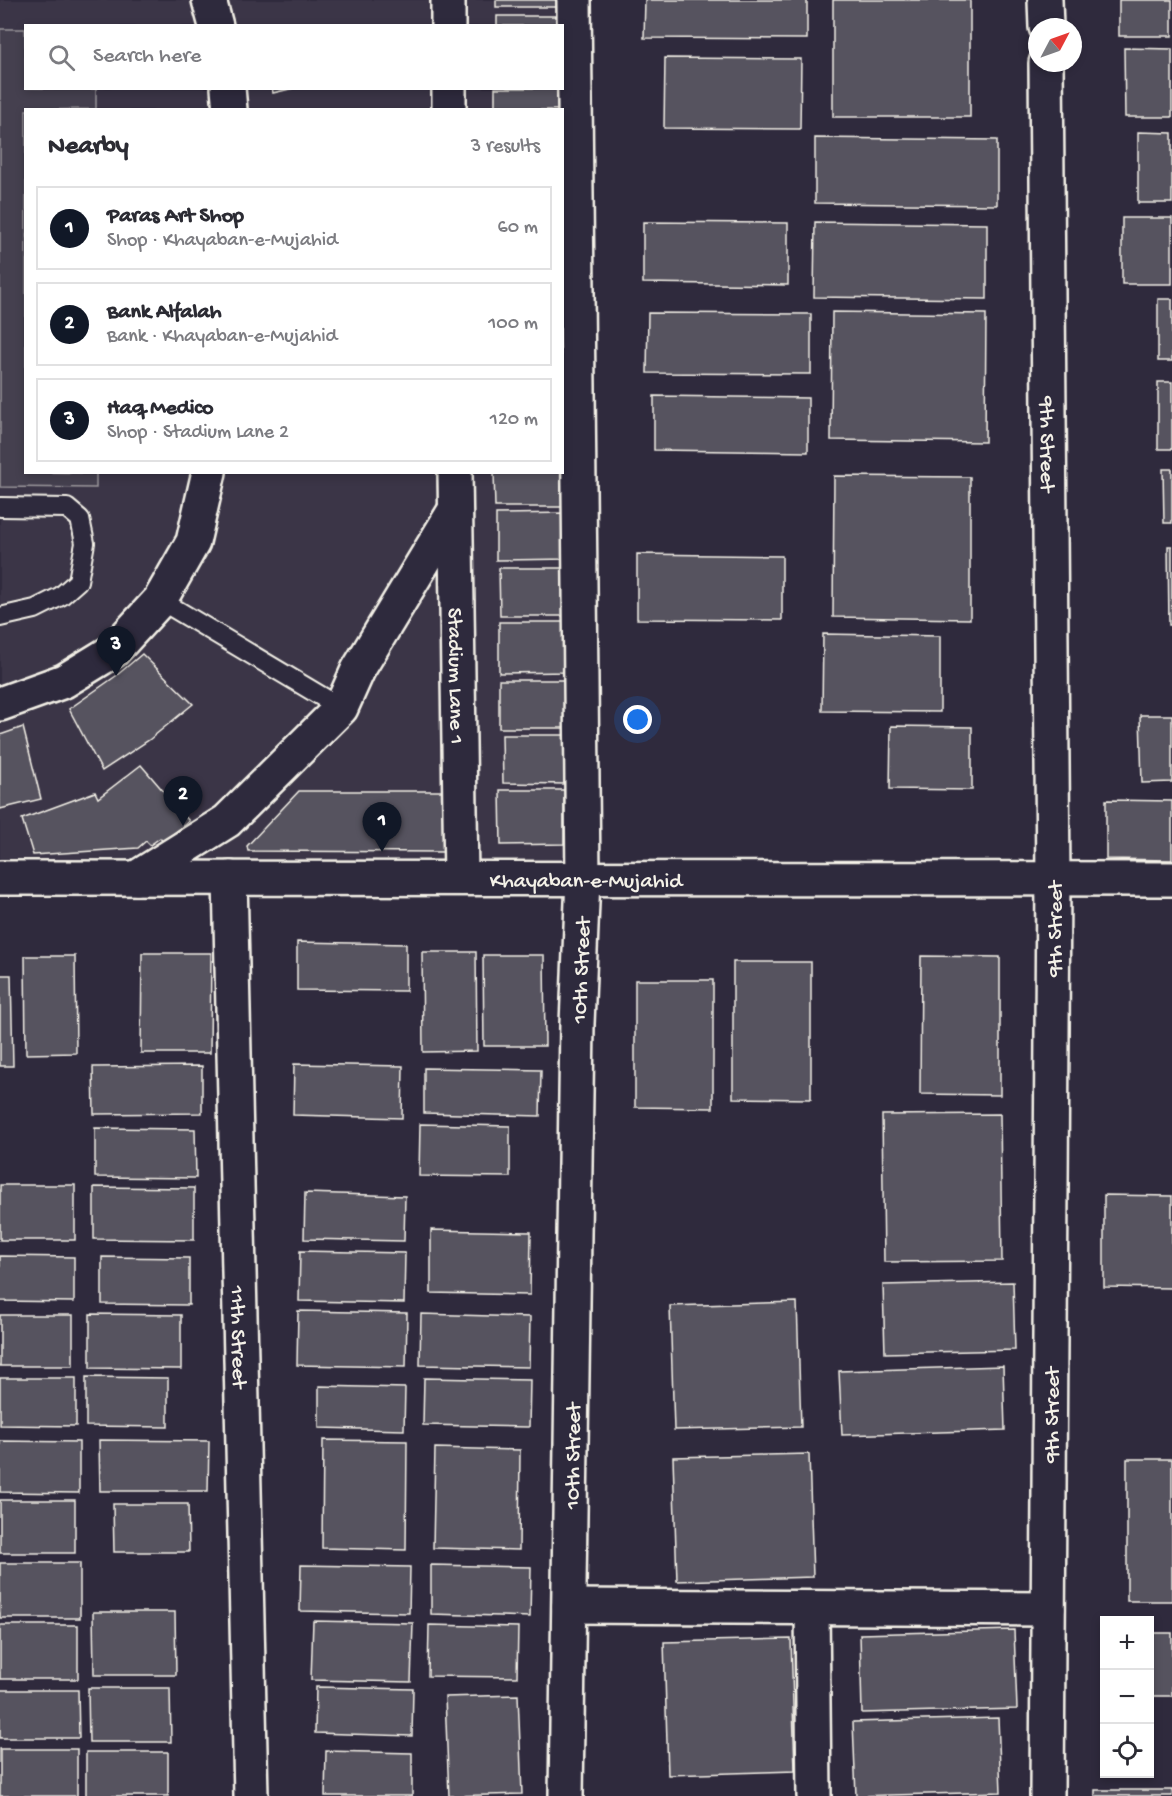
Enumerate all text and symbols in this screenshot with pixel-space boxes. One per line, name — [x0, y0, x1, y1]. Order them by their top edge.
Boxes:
north arrow — [1028, 18, 1082, 72]
search box — [24, 24, 564, 90]
icon: search — [45, 41, 78, 74]
text: Search here — [93, 44, 201, 70]
text: Nearby — [48, 132, 129, 163]
text: 3 results — [471, 136, 540, 159]
text: Paras Art Shop — [107, 204, 244, 230]
text: 1 — [65, 217, 74, 240]
text: 60 m — [498, 217, 538, 240]
text: Shop · Khayaban-e-Mujahid — [107, 230, 338, 253]
text: Bank Alfalah — [107, 300, 222, 326]
text: 2 — [65, 313, 74, 336]
text: 100 m — [488, 313, 538, 336]
text: Bank · Khayaban-e-Mujahid — [107, 326, 337, 349]
street label: 9th Street — [1032, 395, 1059, 494]
text: Haq Medico — [107, 396, 213, 422]
text: 3 — [64, 409, 75, 432]
text: 120 m — [490, 409, 538, 432]
text: Shop · Stadium Lane 2 — [107, 422, 289, 445]
street label: Stadium Lane 1 — [440, 608, 468, 744]
pin: 3 — [96, 626, 136, 676]
your location — [623, 705, 652, 734]
pin: 2 — [164, 776, 202, 826]
pin: 1 — [362, 802, 401, 852]
street label: Khayaban-e-Mujahid — [490, 869, 684, 896]
street label: 9th Street — [1044, 879, 1070, 978]
street label: 10th Street — [568, 915, 598, 1025]
street label: 11th Street — [222, 1284, 251, 1391]
street label: 9th Street — [1041, 1365, 1067, 1464]
street label: 10th Street — [561, 1401, 589, 1510]
map controls — [1100, 1616, 1154, 1778]
button: + — [1100, 1616, 1154, 1670]
button: − — [1100, 1670, 1154, 1724]
button: locate — [1100, 1724, 1154, 1778]

